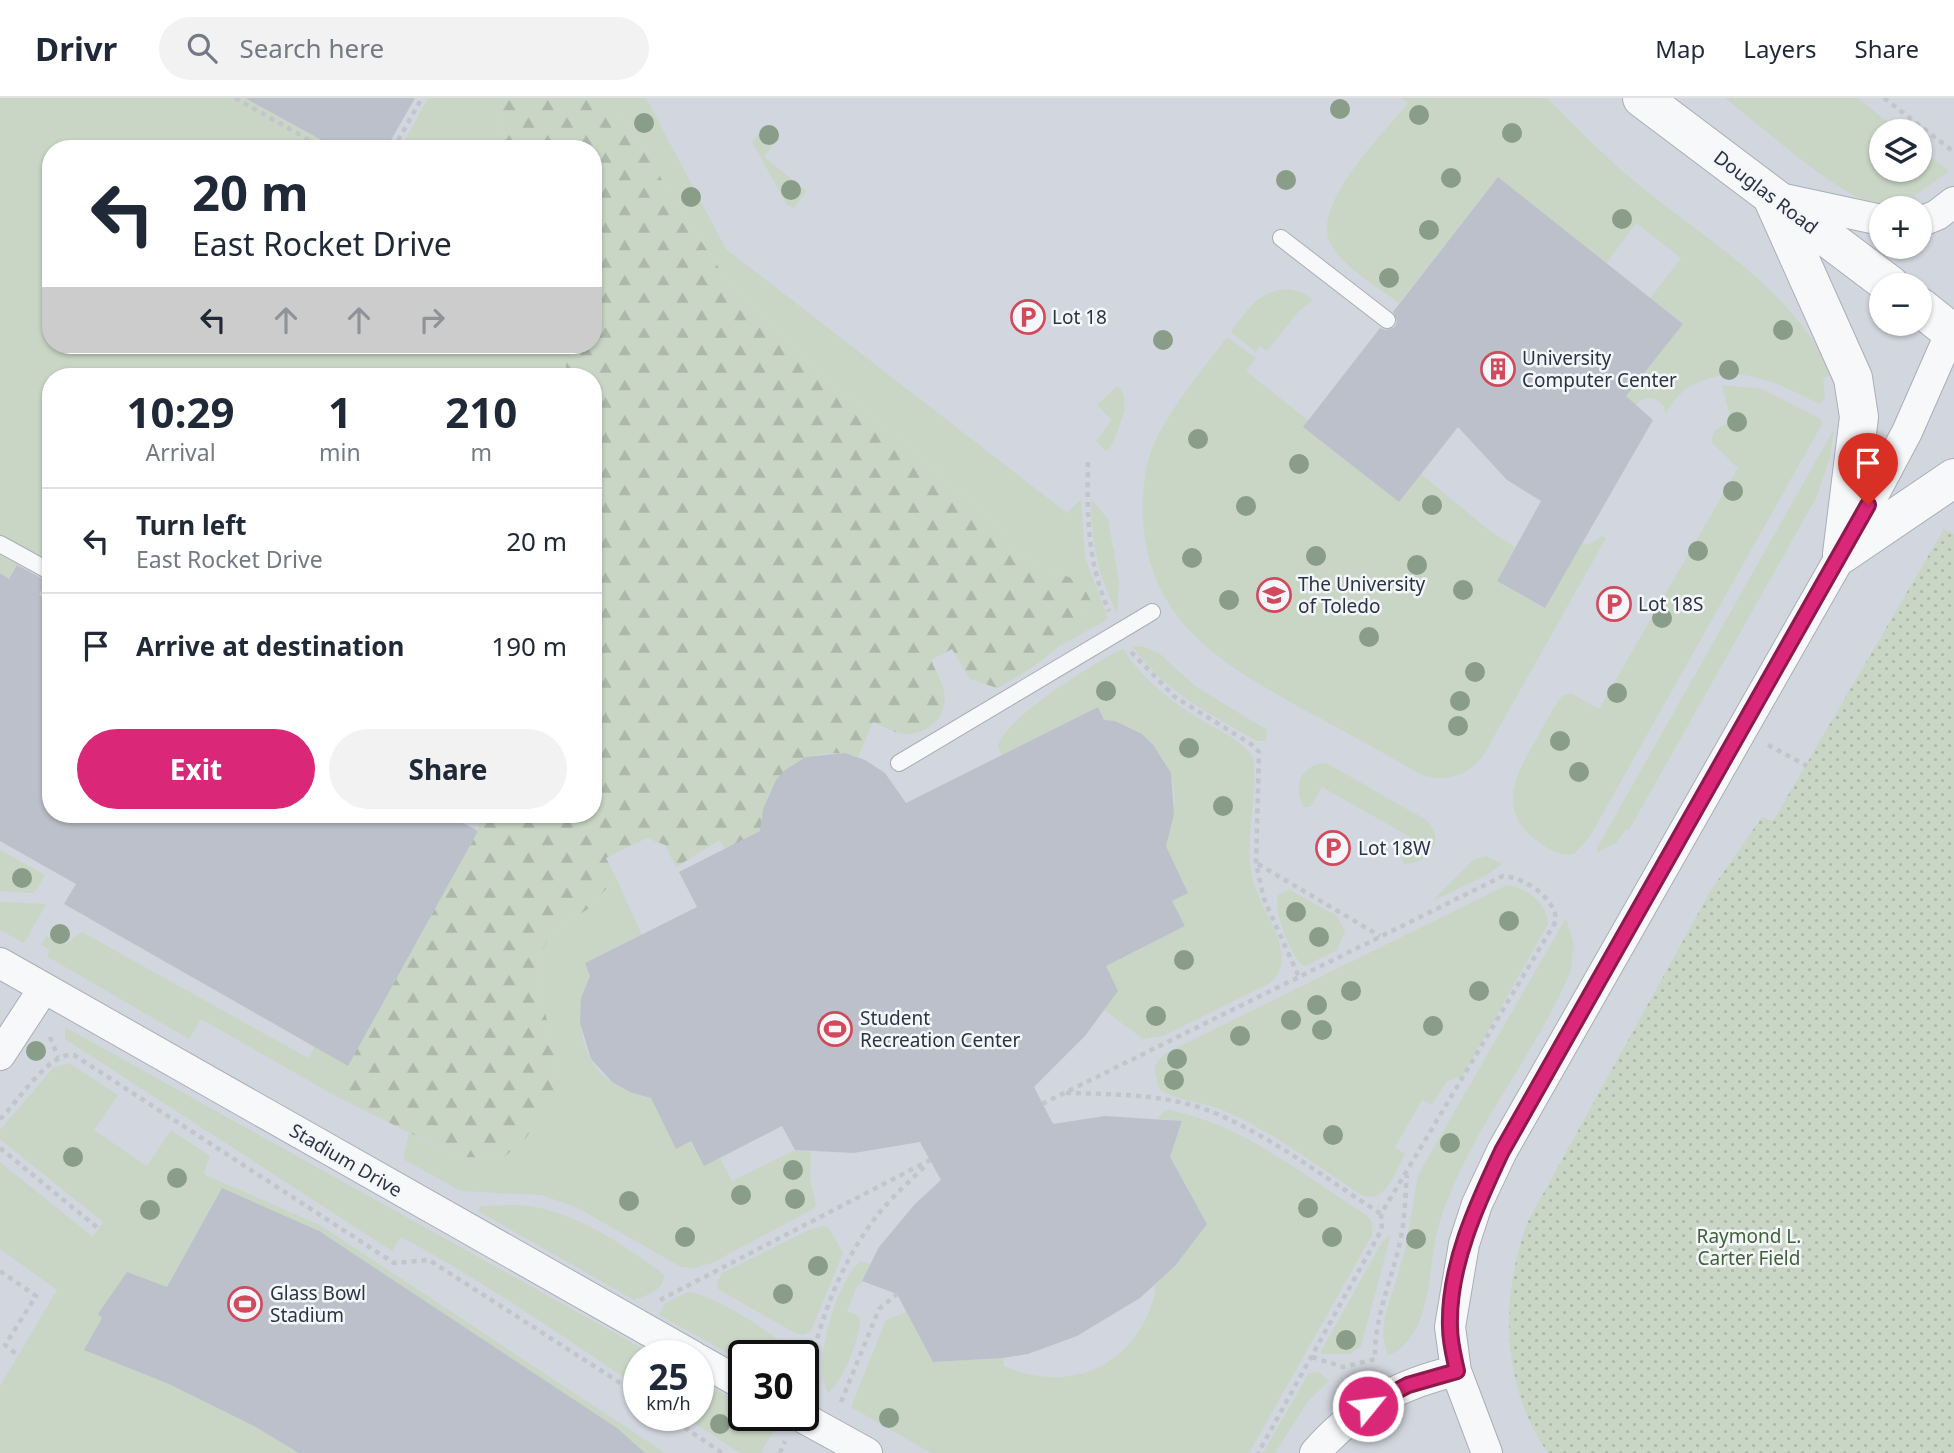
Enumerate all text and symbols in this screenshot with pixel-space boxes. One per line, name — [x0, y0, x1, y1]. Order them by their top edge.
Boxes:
search box — [159, 17, 649, 80]
text: Drivr — [35, 26, 117, 71]
icon: search — [183, 29, 221, 67]
text: Search here — [239, 30, 384, 66]
text: Map — [1655, 32, 1705, 65]
text: Layers — [1743, 32, 1817, 65]
text: Share — [1855, 32, 1919, 65]
map controls — [1869, 119, 1932, 336]
button: layers — [1869, 119, 1932, 182]
street label: Douglas Road — [1709, 144, 1823, 240]
text: 20 m — [192, 159, 309, 225]
icon: left — [77, 168, 168, 259]
button: + — [1869, 196, 1932, 259]
text: East Rocket Drive — [192, 222, 452, 265]
button: − — [1869, 273, 1932, 336]
parking icon: Lot 18 — [1009, 298, 1047, 336]
icon: left — [194, 301, 232, 339]
icon: ahead — [267, 301, 305, 339]
icon: ahead — [340, 301, 378, 339]
icon: right — [413, 301, 451, 339]
place label: Lot 18 — [1052, 304, 1107, 330]
place label: University Computer Center — [1522, 345, 1677, 393]
building icon: University Computer Center — [1479, 350, 1517, 388]
text: 10:29 — [127, 383, 234, 440]
text: 1 — [328, 383, 352, 440]
text: 210 — [445, 383, 517, 440]
pin — [1838, 433, 1898, 505]
text: Arrival — [145, 436, 216, 468]
text: min — [319, 436, 361, 468]
text: m — [471, 436, 492, 468]
icon: arrive — [1849, 444, 1887, 482]
text: Turn left — [136, 507, 247, 543]
icon: left — [77, 522, 115, 560]
text: 20 m — [506, 523, 567, 559]
text: East Rocket Drive — [136, 543, 323, 575]
place label: The University of Toledo — [1298, 571, 1426, 619]
school or university icon: The University of Toledo — [1255, 576, 1293, 614]
parking icon: Lot 18S — [1595, 585, 1633, 623]
place label: Lot 18S — [1638, 591, 1703, 617]
icon: arrive — [77, 627, 115, 665]
text: Arrive at destination — [136, 628, 405, 664]
text: 190 m — [491, 628, 567, 664]
button: Exit — [77, 729, 315, 809]
button: Share — [329, 729, 567, 809]
parking icon: Lot 18W — [1314, 829, 1352, 867]
place label: Lot 18W — [1358, 835, 1431, 861]
place label: Student Recreation Center — [860, 1005, 1020, 1053]
sports icon: Student Recreation Center — [816, 1010, 854, 1048]
street label: Stadium Drive — [285, 1117, 407, 1203]
park label: Raymond L. Carter Field — [1697, 1223, 1801, 1271]
place label: Glass Bowl Stadium — [270, 1280, 366, 1328]
sports icon: Glass Bowl Stadium — [226, 1285, 264, 1323]
speed limit sign: 30 — [728, 1340, 819, 1431]
text: 25 — [648, 1353, 689, 1400]
position arrow — [1331, 1369, 1405, 1443]
text: km/h — [646, 1391, 691, 1415]

